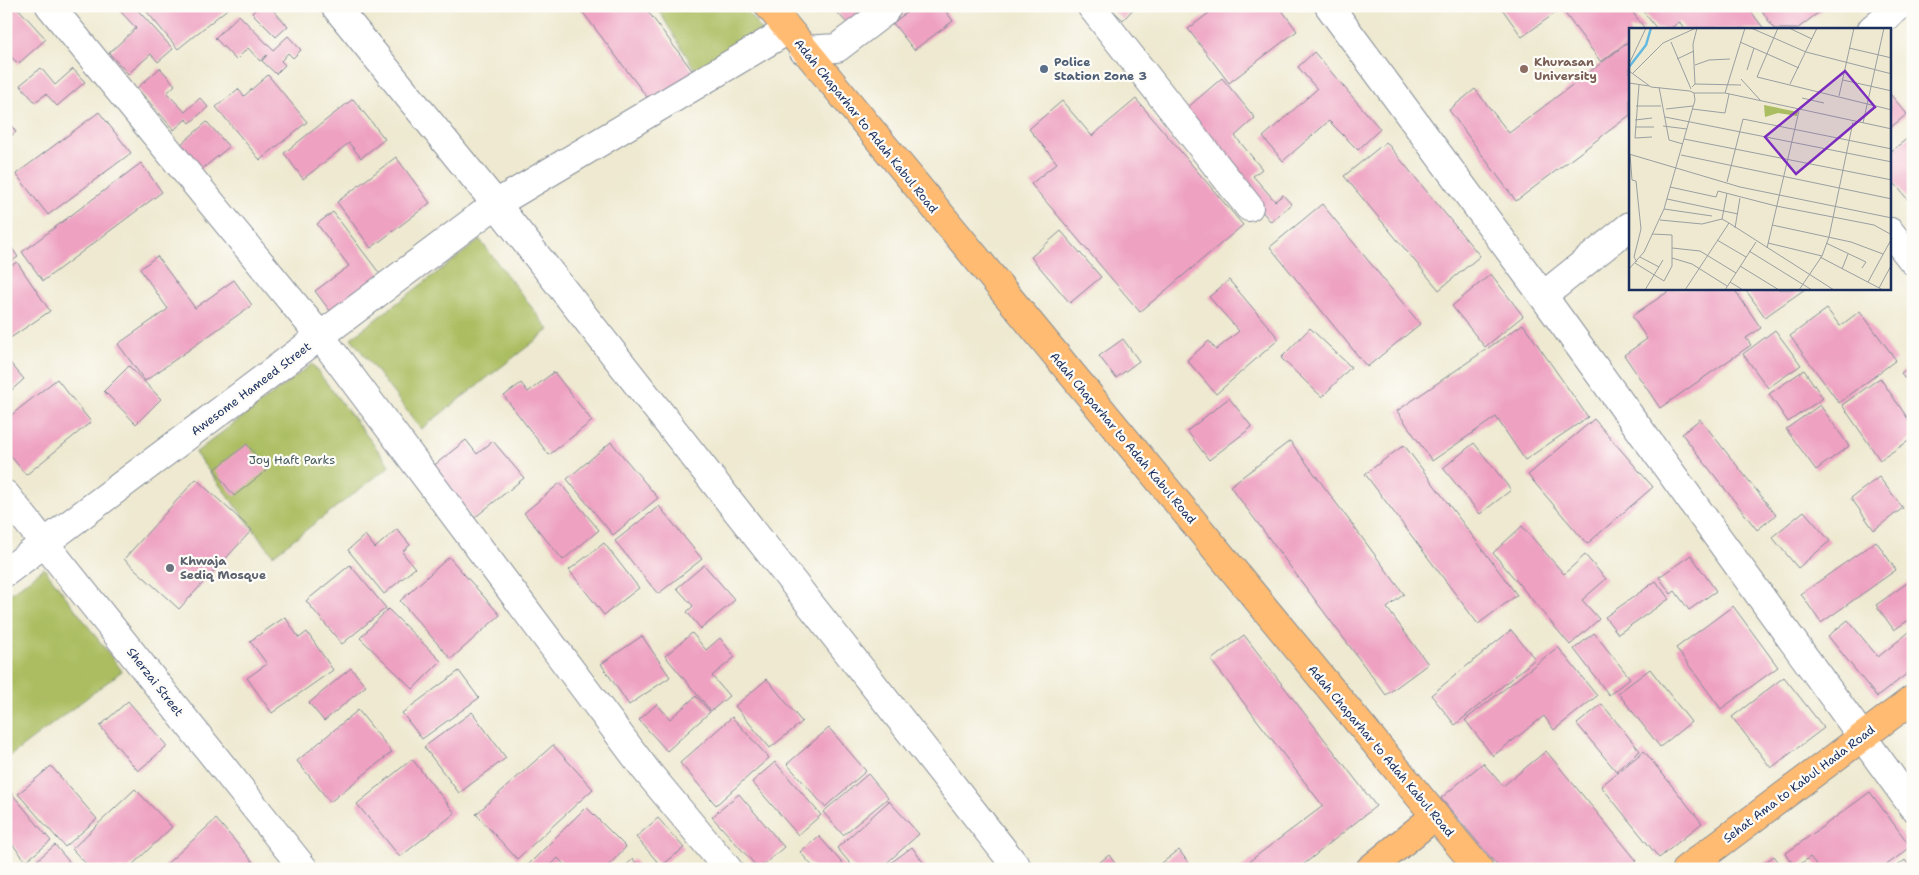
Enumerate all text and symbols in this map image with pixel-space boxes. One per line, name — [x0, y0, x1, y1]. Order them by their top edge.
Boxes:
inset map — [1629, 28, 1892, 290]
street label: Adah Chaparhar to Adah Kabul Road — [791, 36, 942, 217]
place label: Police Station Zone 3 — [1054, 54, 1147, 84]
place label: Khurasan University — [1534, 54, 1597, 84]
marker: Police Station Zone 3 — [1038, 63, 1050, 75]
marker: Khurasan University — [1518, 63, 1530, 75]
street label: Awesome Hameed Street — [188, 339, 314, 439]
street label: Adah Chaparhar to Adah Kabul Road — [1046, 349, 1200, 528]
park label: Joy Haft Parks — [249, 452, 335, 468]
place label: Khwaja Sediq Mosque — [180, 553, 266, 583]
marker: Khwaja Sediq Mosque — [164, 562, 176, 574]
street label: Sherzai Street — [123, 644, 187, 720]
street label: Adah Chaparhar to Adah Kabul Road — [1304, 662, 1458, 841]
street label: Sehat Ama to Kabul Hada Road — [1720, 721, 1878, 846]

